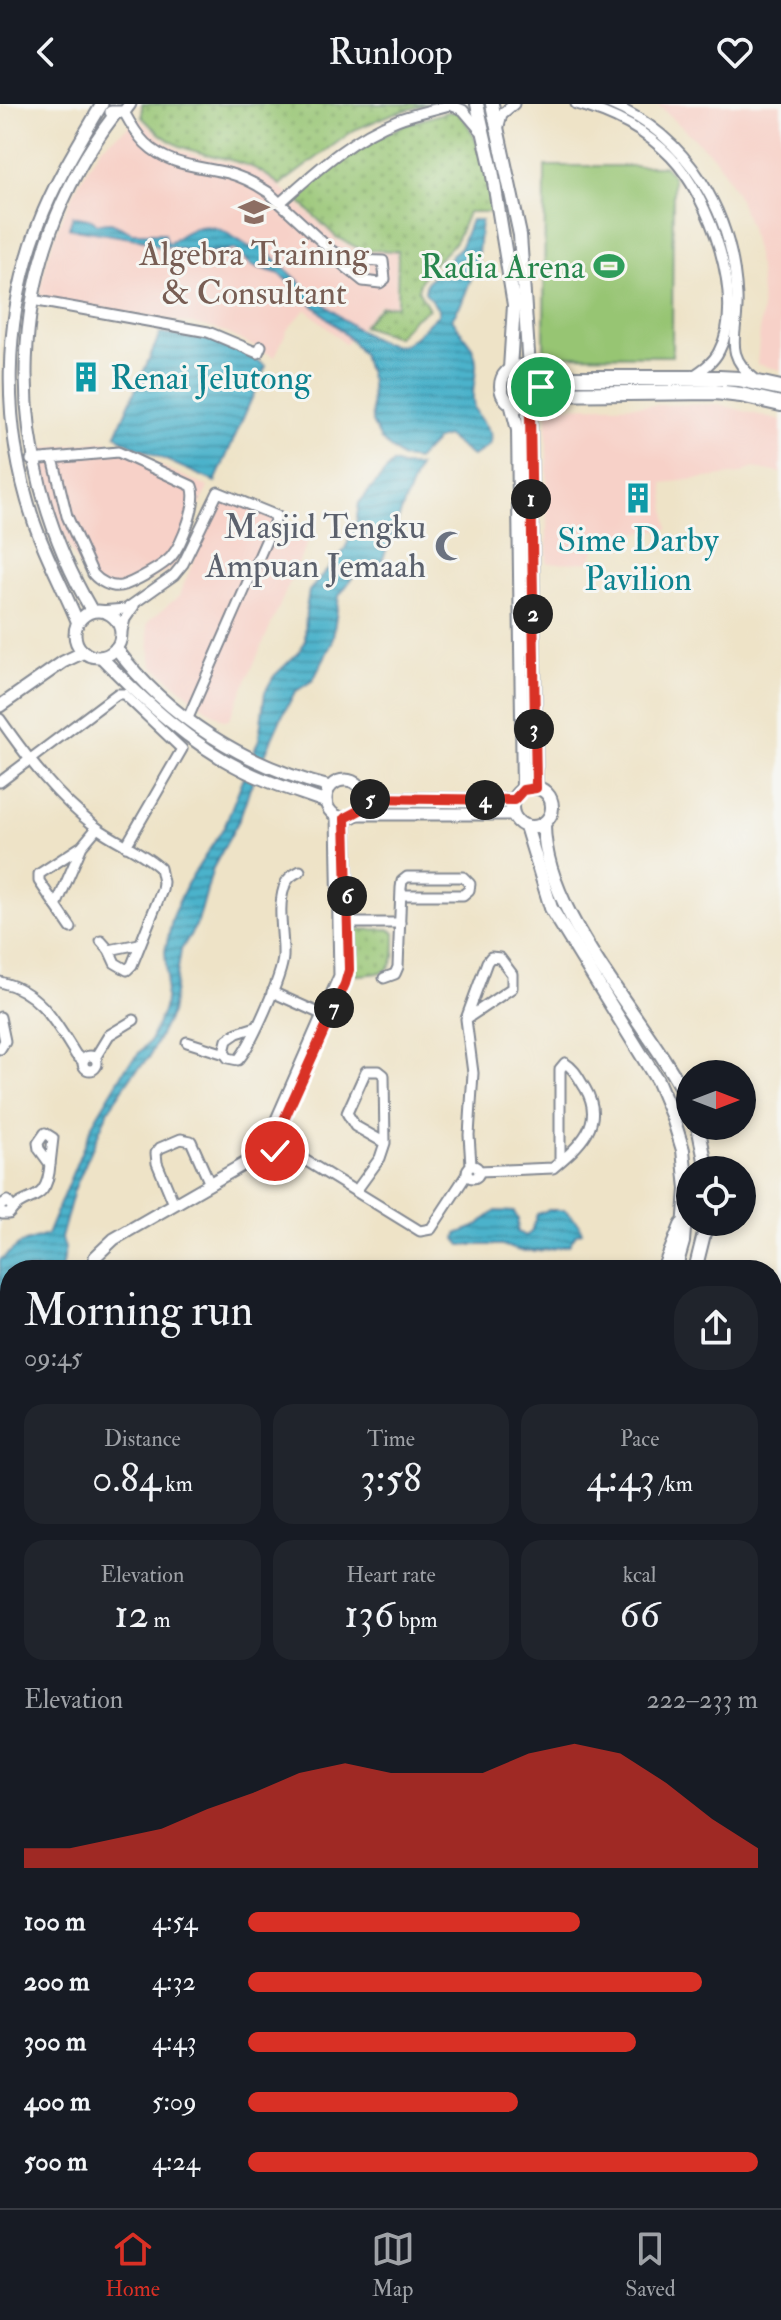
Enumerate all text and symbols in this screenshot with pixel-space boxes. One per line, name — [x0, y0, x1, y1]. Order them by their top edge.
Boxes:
icon: back — [24, 30, 68, 74]
text: Runloop — [328, 30, 453, 75]
icon: heart — [713, 30, 757, 74]
school or university icon: Algebra Training & Consultant — [237, 195, 271, 229]
place label: Algebra Training & Consultant — [138, 233, 370, 315]
place label: Radia Arena — [420, 246, 586, 289]
sports icon: Radia Arena — [592, 249, 626, 283]
pin — [507, 353, 575, 421]
place label: Renai Jelutong — [110, 357, 312, 400]
building icon: Renai Jelutong — [69, 360, 103, 394]
icon: arrive — [519, 365, 563, 409]
pin: 1 — [511, 479, 551, 519]
building icon: Sime Darby Pavilion — [621, 481, 655, 515]
text: 1 — [527, 485, 535, 513]
place label: Masjid Tengku Ampuan Jemaah — [204, 506, 426, 588]
place label: Sime Darby Pavilion — [557, 519, 720, 601]
mosque icon: Masjid Tengku Ampuan Jemaah — [433, 529, 467, 563]
pin: 2 — [513, 594, 553, 634]
text: 2 — [527, 600, 539, 628]
pin: 3 — [514, 709, 554, 749]
text: 3 — [530, 715, 538, 743]
pin: 5 — [350, 779, 390, 819]
pin: 4 — [465, 780, 505, 820]
text: 5 — [365, 785, 375, 813]
text: 4 — [479, 786, 491, 814]
pin: 6 — [327, 876, 367, 916]
text: 6 — [341, 882, 353, 910]
pin: 7 — [314, 988, 354, 1028]
text: 7 — [329, 994, 339, 1022]
north arrow — [676, 1060, 756, 1140]
map controls — [676, 1060, 756, 1236]
pin — [241, 1117, 309, 1185]
icon: check — [253, 1129, 297, 1173]
button: locate — [676, 1156, 756, 1236]
text: Morning run — [24, 1284, 253, 1339]
button: share — [674, 1286, 758, 1370]
text: 09:45 — [24, 1342, 83, 1374]
text: Distance — [104, 1425, 181, 1453]
text: Time — [367, 1425, 415, 1453]
text: Pace — [620, 1425, 659, 1453]
text: 0.84 — [92, 1453, 161, 1504]
text: 3:58 — [360, 1453, 422, 1504]
text: 4:43 — [587, 1453, 655, 1504]
text: km — [161, 1470, 193, 1498]
text: /km — [655, 1470, 693, 1498]
text: Elevation — [100, 1561, 184, 1589]
text: Heart rate — [346, 1561, 436, 1589]
text: kcal — [623, 1561, 657, 1589]
text: 12 — [114, 1589, 149, 1640]
text: 136 — [344, 1589, 394, 1640]
text: 66 — [620, 1589, 660, 1640]
text: m — [149, 1606, 170, 1634]
text: bpm — [394, 1606, 438, 1634]
text: Elevation — [24, 1684, 123, 1716]
text: 222–233 m — [647, 1684, 758, 1716]
text: 100 m — [24, 1906, 85, 1938]
text: 4:54 — [152, 1906, 197, 1938]
text: 200 m — [24, 1966, 89, 1998]
text: 4:32 — [152, 1966, 196, 1998]
text: 300 m — [24, 2026, 86, 2058]
text: 4:43 — [152, 2026, 196, 2058]
text: 400 m — [24, 2086, 90, 2118]
text: 5:09 — [152, 2086, 197, 2118]
text: 500 m — [24, 2146, 88, 2178]
text: 4:24 — [152, 2146, 200, 2178]
tab: Home — [105, 2227, 160, 2303]
tab: Map — [371, 2227, 415, 2303]
tab: Saved — [625, 2227, 676, 2303]

